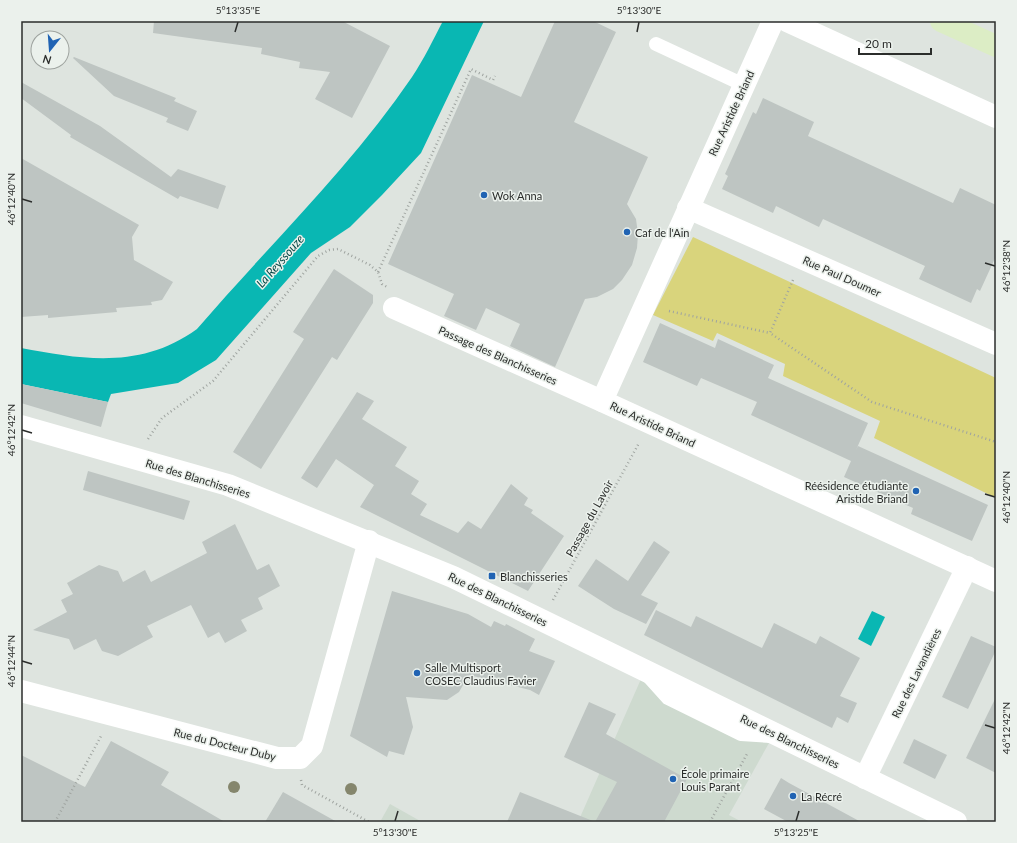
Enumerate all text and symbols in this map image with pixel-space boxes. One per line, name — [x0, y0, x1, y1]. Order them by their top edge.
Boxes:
text: 5°13'35"E — [216, 4, 261, 16]
text: 5°13'30"E — [617, 4, 662, 16]
north arrow — [30, 30, 70, 70]
scale bar — [859, 30, 931, 56]
text: 20 m — [865, 36, 892, 51]
text: N — [41, 53, 53, 67]
street label: Rue Aristide Briand — [705, 68, 757, 158]
text: 46°12'40"N — [5, 173, 17, 225]
place label: Wok Anna — [492, 189, 542, 202]
marker: Wok Anna — [479, 190, 489, 200]
place label: Caf de l'Ain — [635, 226, 689, 239]
marker: Caf de l'Ain — [622, 227, 632, 237]
water label: La Reyssouze — [253, 231, 307, 291]
text: 46°12'38"N — [1000, 240, 1012, 292]
street label: Rue Paul Doumer — [801, 253, 883, 299]
street label: Passage des Blanchisseries — [437, 323, 560, 387]
street label: Rue Aristide Briand — [608, 398, 698, 450]
text: 46°12'42"N — [5, 404, 17, 456]
street label: Rue des Blanchisseries — [144, 456, 252, 500]
text: 46°12'40"N — [1000, 471, 1012, 523]
street label: Passage du Lavoir — [563, 477, 615, 559]
place label: Réésidence étudiante Aristide Briand — [805, 479, 908, 505]
marker: Réésidence étudiante Aristide Briand — [911, 486, 921, 496]
street label: Rue des Blanchisseries — [446, 569, 550, 629]
place label: Blanchisseries — [500, 570, 568, 583]
marker: Blanchisseries — [487, 571, 497, 581]
street label: Rue des Lavandières — [889, 626, 943, 720]
text: 46°12'44"N — [5, 635, 17, 687]
place label: Salle Multisport COSEC Claudius Favier — [425, 661, 536, 687]
marker: Salle Multisport COSEC Claudius Favier — [412, 668, 422, 678]
text: 46°12'42"N — [1000, 702, 1012, 754]
street label: Rue des Blanchisseries — [738, 711, 842, 771]
street label: Rue du Docteur Duby — [173, 725, 278, 763]
place label: École primaire Louis Parant — [681, 767, 749, 793]
marker: École primaire Louis Parant — [668, 774, 678, 784]
place label: La Récré — [801, 790, 842, 803]
marker: La Récré — [788, 791, 798, 801]
text: 5°13'30"E — [373, 826, 418, 838]
text: 5°13'25"E — [774, 826, 819, 838]

